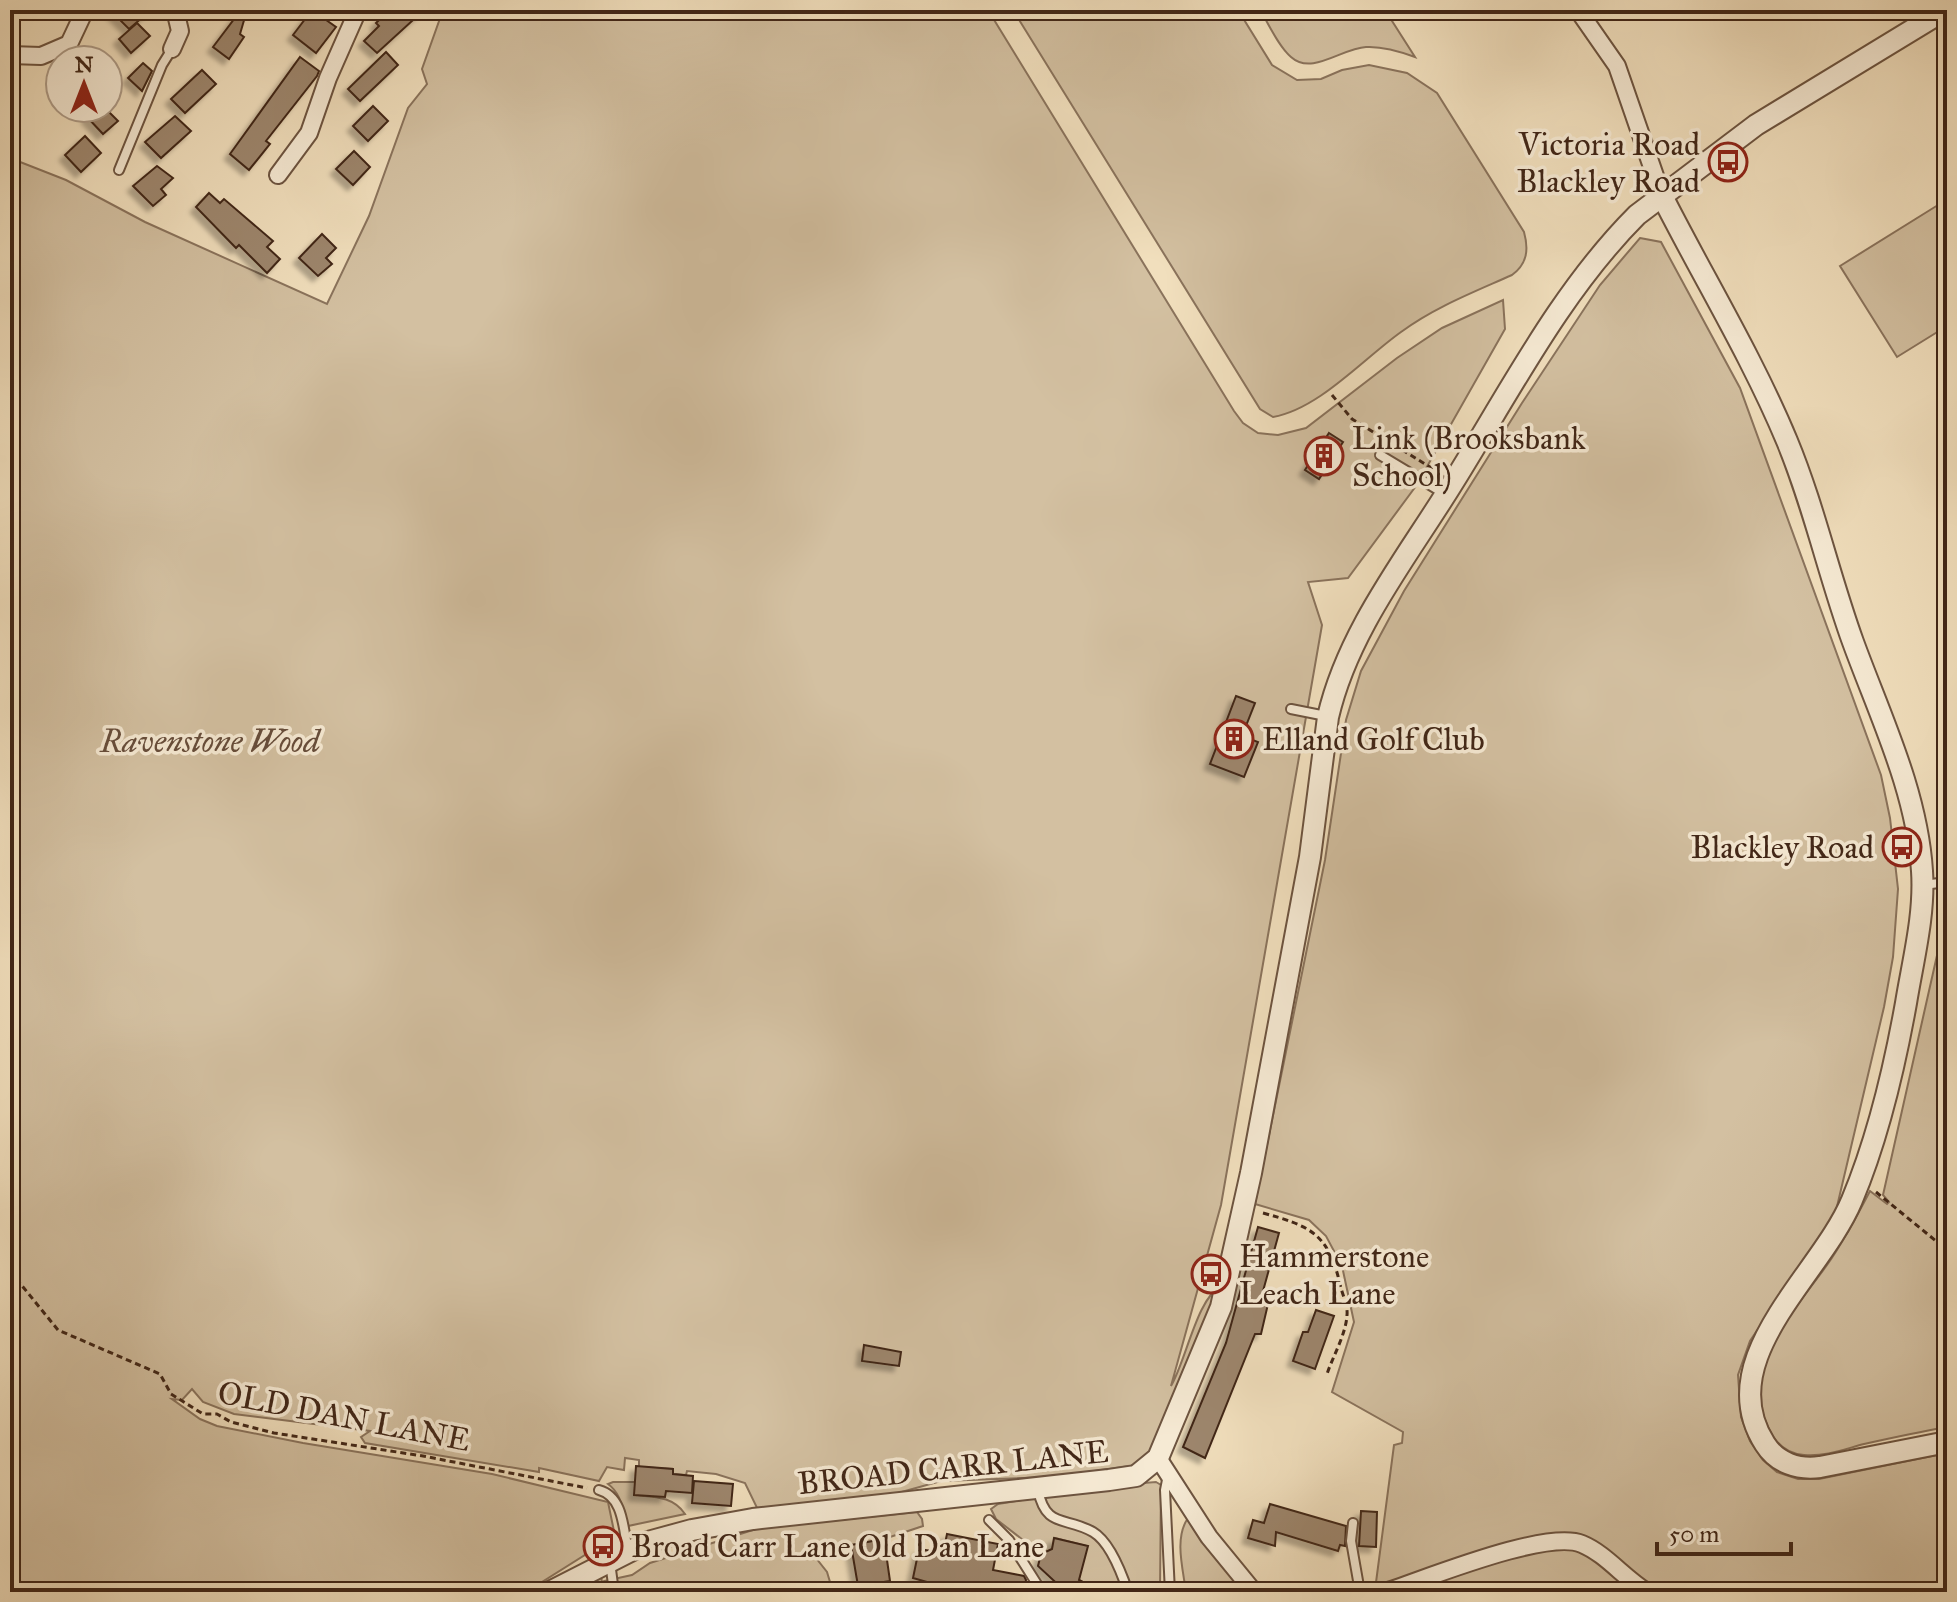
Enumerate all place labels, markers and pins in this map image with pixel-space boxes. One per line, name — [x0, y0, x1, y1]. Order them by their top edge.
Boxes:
place label: Victoria Road Blackley Road — [1517, 125, 1700, 201]
bus stop icon: Victoria Road Blackley Road — [1707, 141, 1749, 183]
place label: Link (Brooksbank School) — [1352, 419, 1586, 495]
building icon: Link (Brooksbank School) — [1303, 435, 1345, 477]
building icon: Elland Golf Club — [1213, 718, 1255, 760]
place label: Elland Golf Club — [1262, 720, 1485, 759]
bus stop icon: Blackley Road — [1881, 826, 1923, 868]
place label: Blackley Road — [1691, 828, 1874, 867]
place label: Hammerstone Leach Lane — [1239, 1237, 1429, 1313]
bus stop icon: Hammerstone Leach Lane — [1190, 1253, 1232, 1295]
bus stop icon: Broad Carr Lane Old Dan Lane — [582, 1525, 624, 1567]
place label: Broad Carr Lane Old Dan Lane — [631, 1527, 1044, 1566]

